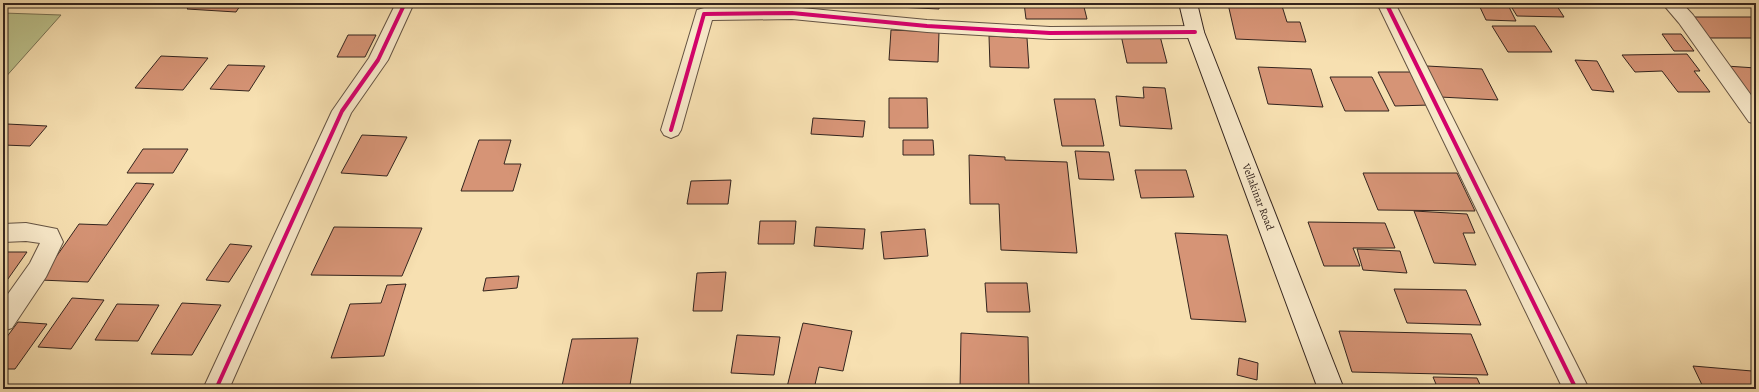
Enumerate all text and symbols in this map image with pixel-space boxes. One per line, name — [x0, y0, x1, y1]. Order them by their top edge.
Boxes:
street label: Vellakinar Road — [1238, 161, 1278, 233]

